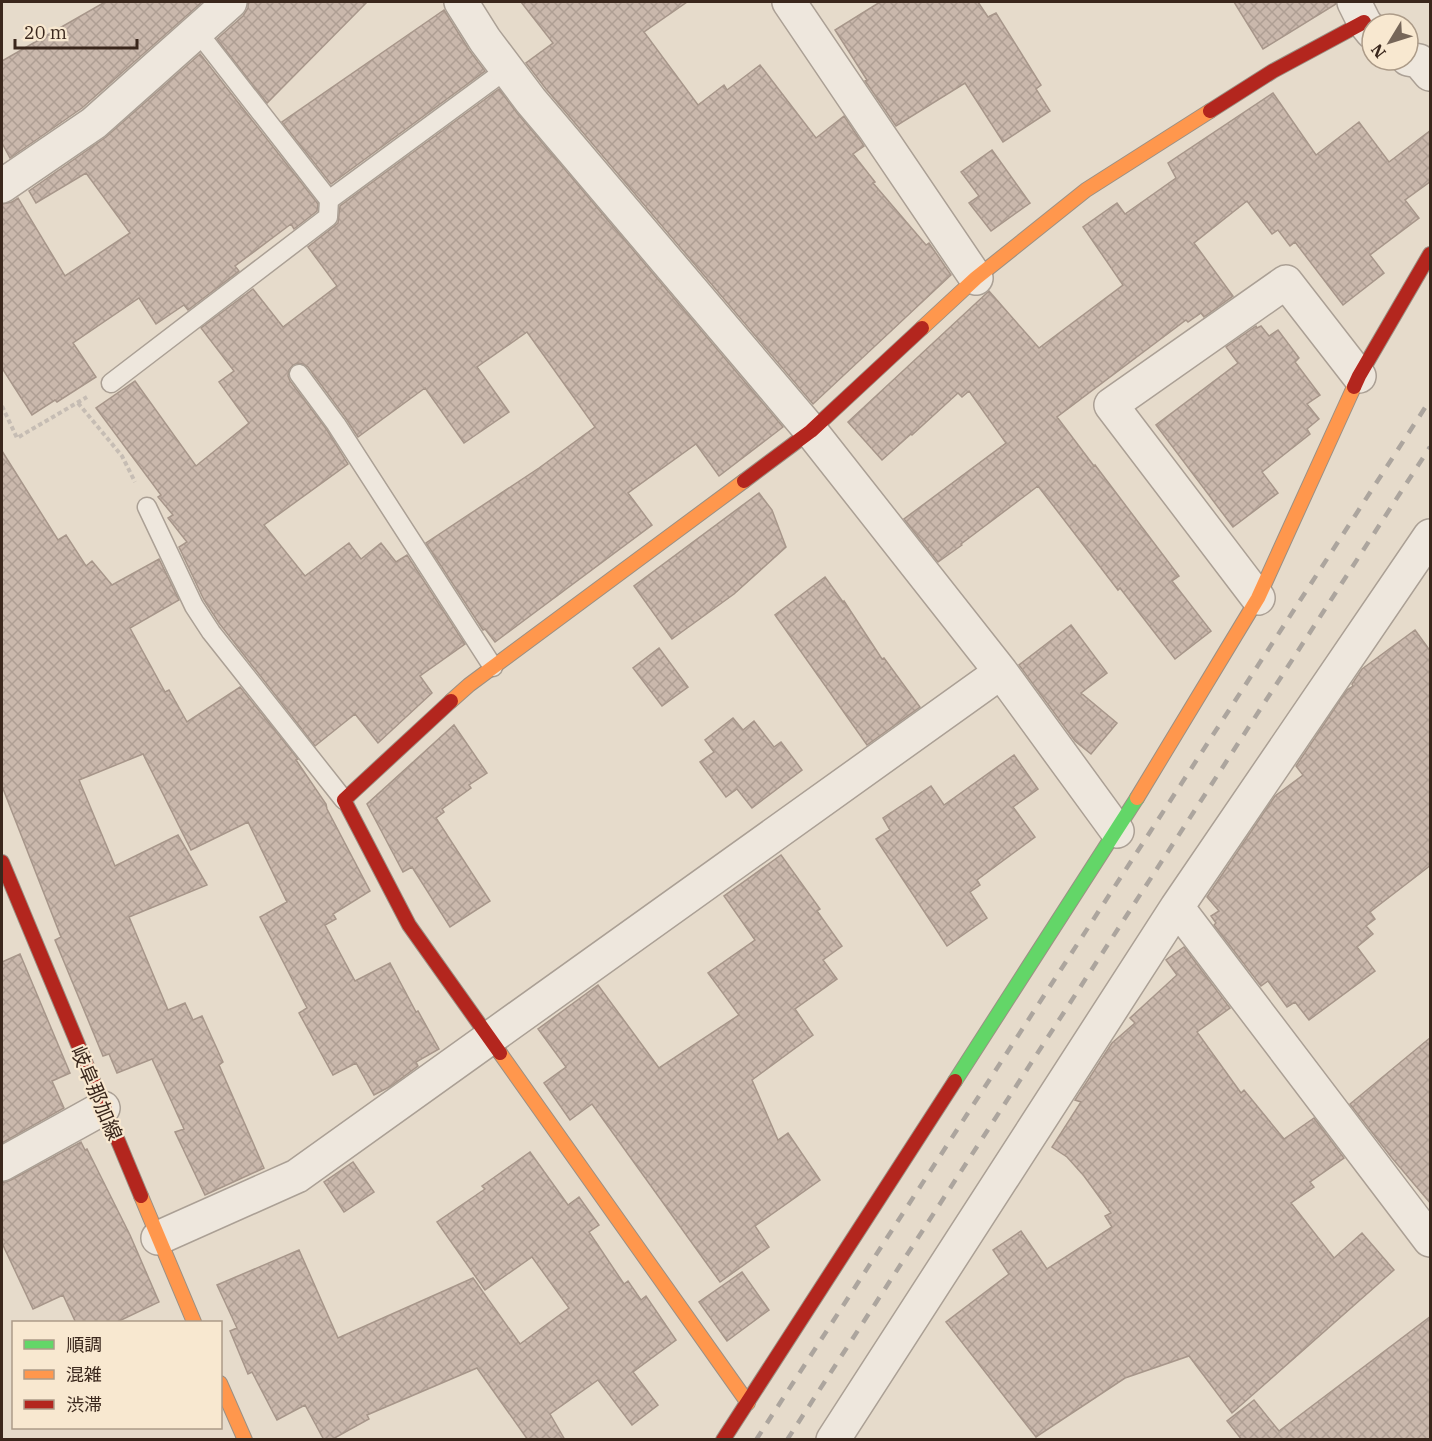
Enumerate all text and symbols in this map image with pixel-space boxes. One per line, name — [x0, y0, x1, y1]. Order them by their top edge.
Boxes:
scale bar — [15, 12, 136, 50]
north arrow — [1360, 12, 1420, 72]
text: 20 m — [24, 21, 67, 44]
text: N — [1366, 40, 1390, 62]
street label: 岐阜那加線 — [65, 1042, 129, 1144]
legend — [12, 1321, 222, 1429]
text: 順調 — [66, 1333, 102, 1356]
text: 混雑 — [66, 1363, 102, 1386]
text: 渋滞 — [66, 1393, 102, 1416]

